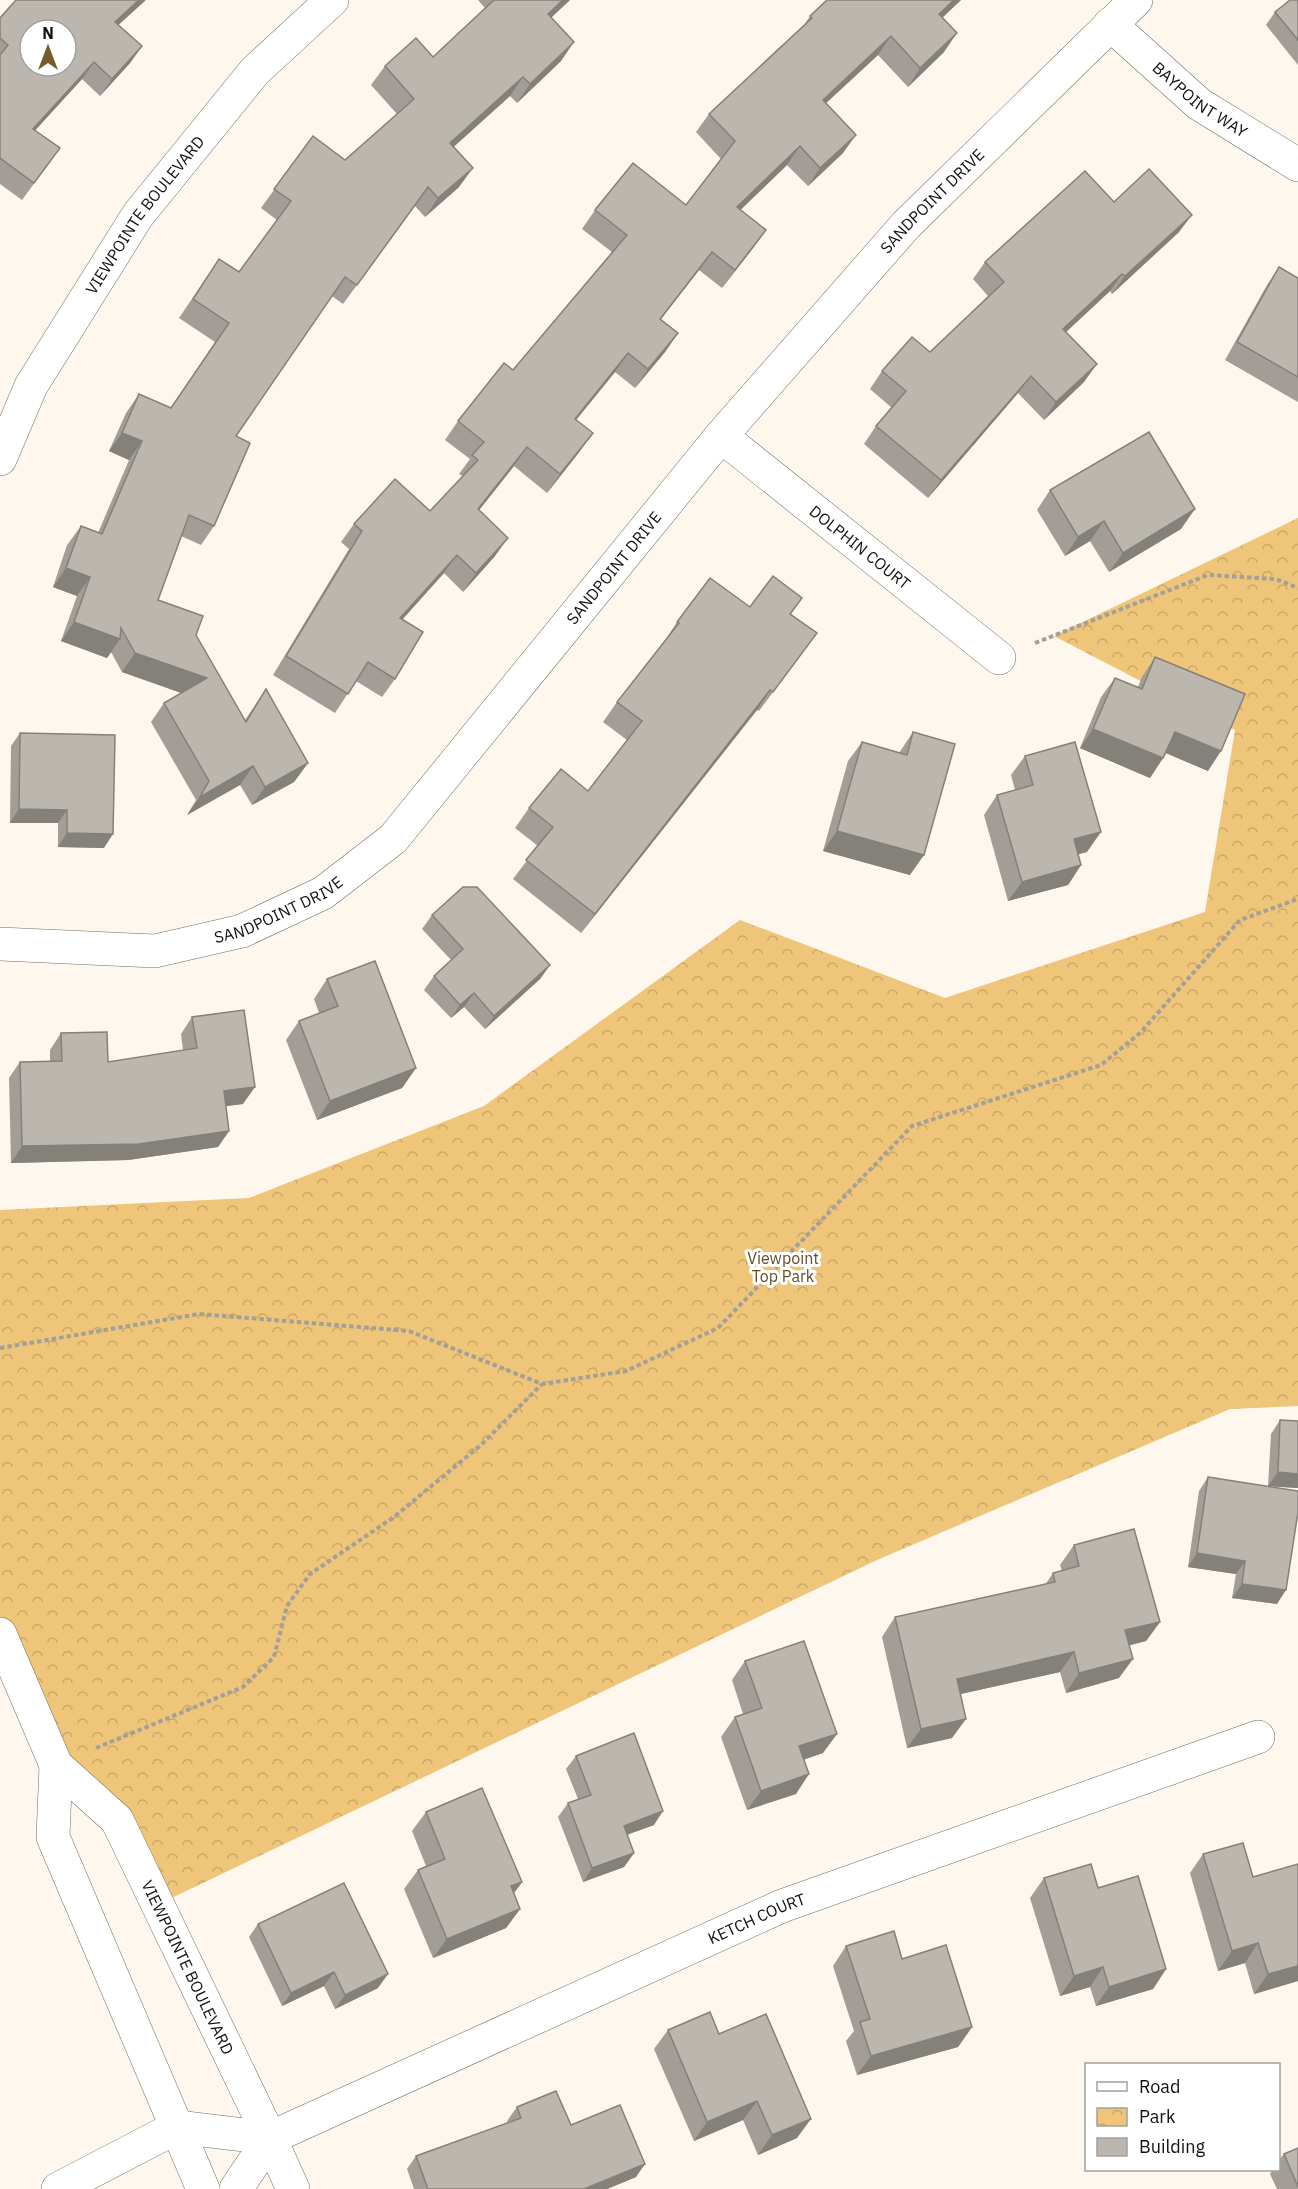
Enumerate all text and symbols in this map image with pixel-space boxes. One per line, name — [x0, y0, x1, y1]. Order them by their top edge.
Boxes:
north arrow — [18, 18, 78, 78]
text: N — [42, 23, 54, 43]
street label: BAYPOINT WAY — [1149, 57, 1252, 142]
street label: VIEWPOINTE BOULEVARD — [81, 132, 208, 298]
street label: SANDPOINT DRIVE — [876, 144, 988, 257]
street label: DOLPHIN COURT — [806, 501, 915, 593]
street label: SANDPOINT DRIVE — [562, 507, 666, 628]
street label: SANDPOINT DRIVE — [212, 872, 347, 947]
park label: Viewpoint Top Park — [747, 1248, 819, 1286]
street label: VIEWPOINTE BOULEVARD — [137, 1877, 238, 2058]
street label: KETCH COURT — [705, 1889, 808, 1948]
legend — [1085, 2063, 1280, 2171]
text: Road — [1139, 2075, 1180, 2098]
text: Park — [1139, 2105, 1176, 2128]
text: Building — [1139, 2135, 1206, 2158]

